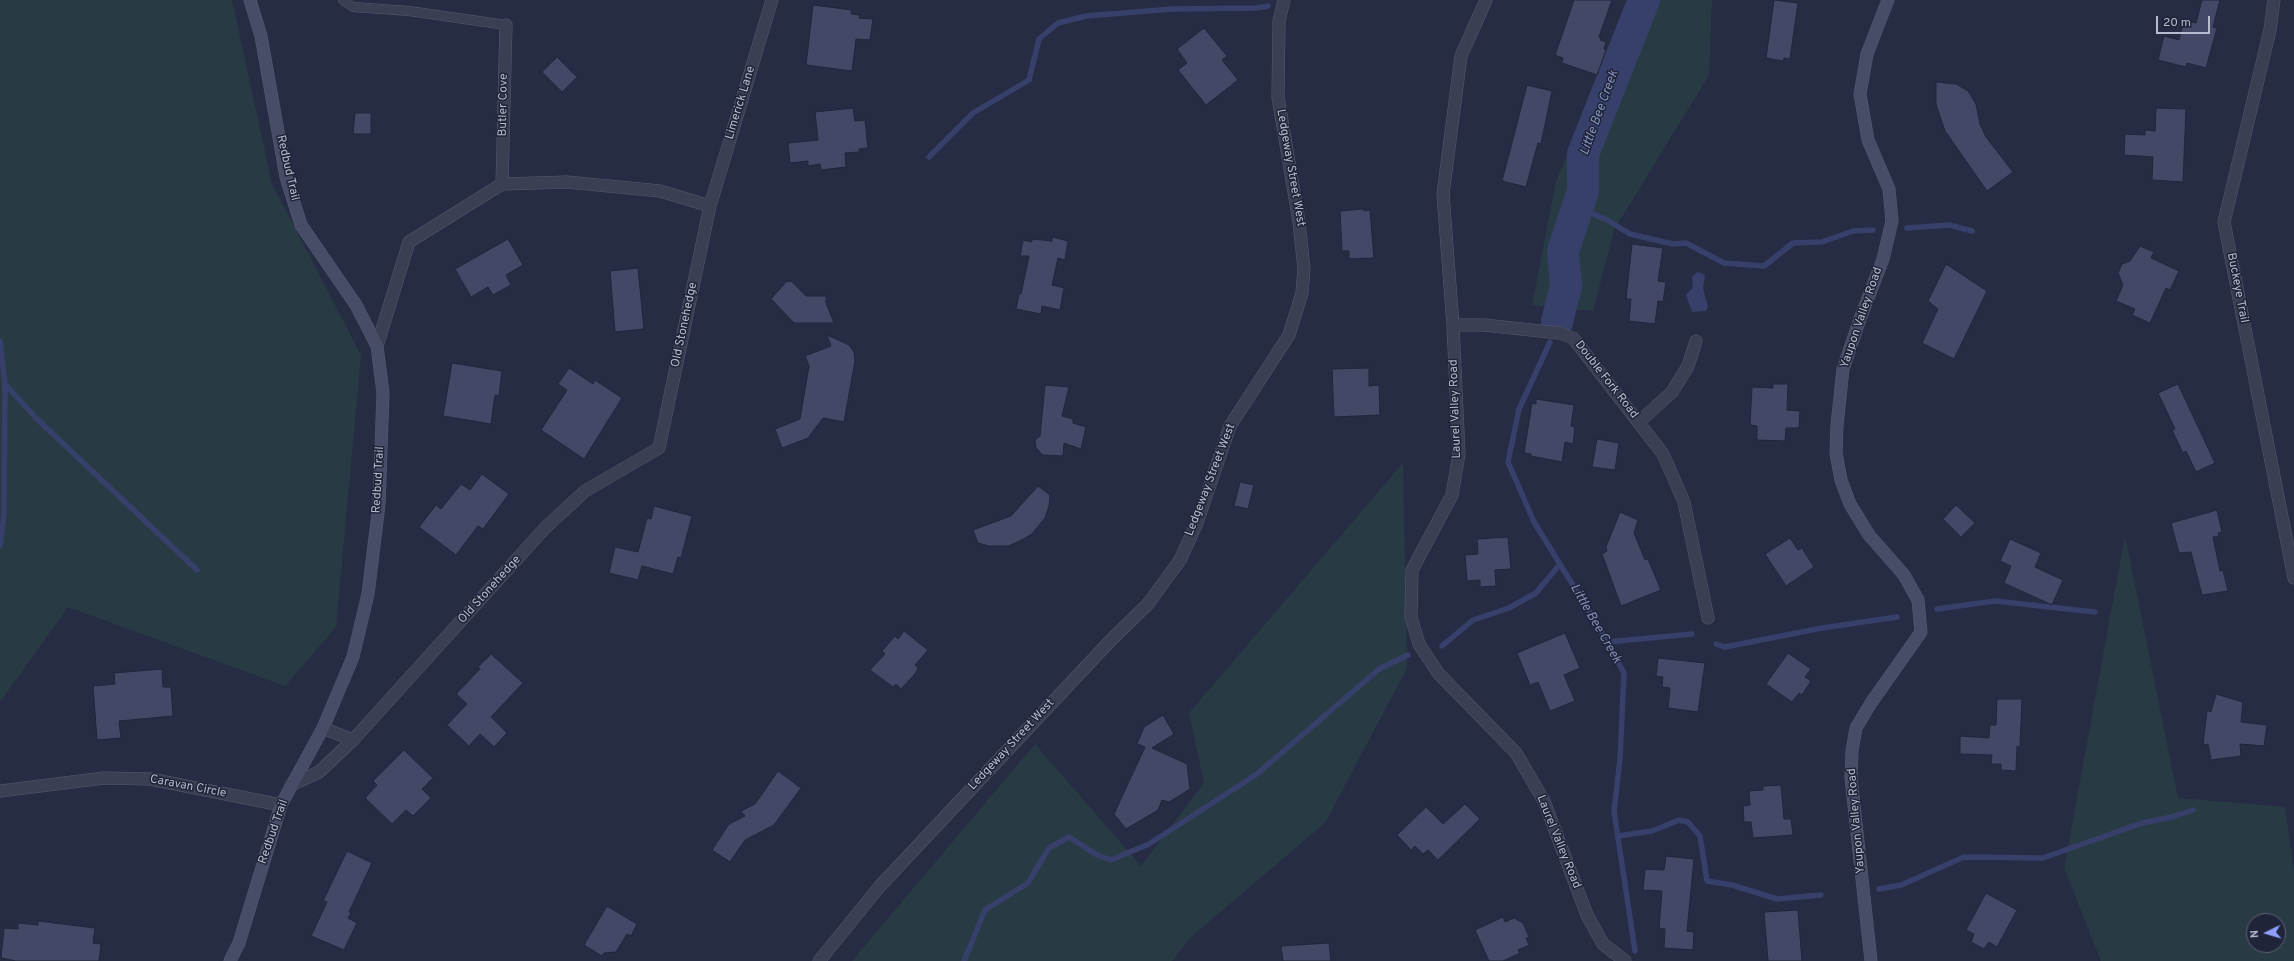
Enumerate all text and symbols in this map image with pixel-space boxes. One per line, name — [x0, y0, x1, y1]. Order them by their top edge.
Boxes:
scale bar — [2158, 8, 2212, 34]
text: 20 m — [2163, 15, 2191, 31]
street label: Limerick Lane — [723, 65, 759, 141]
water label: Little Bee Creek — [1577, 68, 1623, 158]
street label: Butler Cove — [496, 73, 512, 137]
street label: Ledgeway Street West — [1273, 108, 1307, 228]
street label: Redbud Trail — [272, 134, 302, 202]
street label: Buckeye Trail — [2223, 252, 2251, 324]
street label: Yaupon Valley Road — [1838, 266, 1886, 370]
street label: Old Stonehedge — [669, 281, 701, 369]
street label: Double Fork Road — [1571, 338, 1641, 422]
street label: Laurel Valley Road — [1447, 359, 1465, 459]
street label: Ledgeway Street West — [1183, 422, 1239, 538]
street label: Redbud Trail — [370, 446, 388, 514]
street label: Old Stonehedge — [456, 553, 524, 627]
water label: Little Bee Creek — [1566, 582, 1624, 666]
street label: Ledgeway Street West — [966, 697, 1058, 793]
street label: Yaupon Valley Road — [1845, 768, 1869, 874]
street label: Caravan Circle — [149, 773, 227, 801]
street label: Laurel Valley Road — [1533, 793, 1583, 891]
street label: Redbud Trail — [256, 798, 292, 866]
north arrow — [2246, 913, 2286, 953]
text: N — [2248, 929, 2262, 939]

